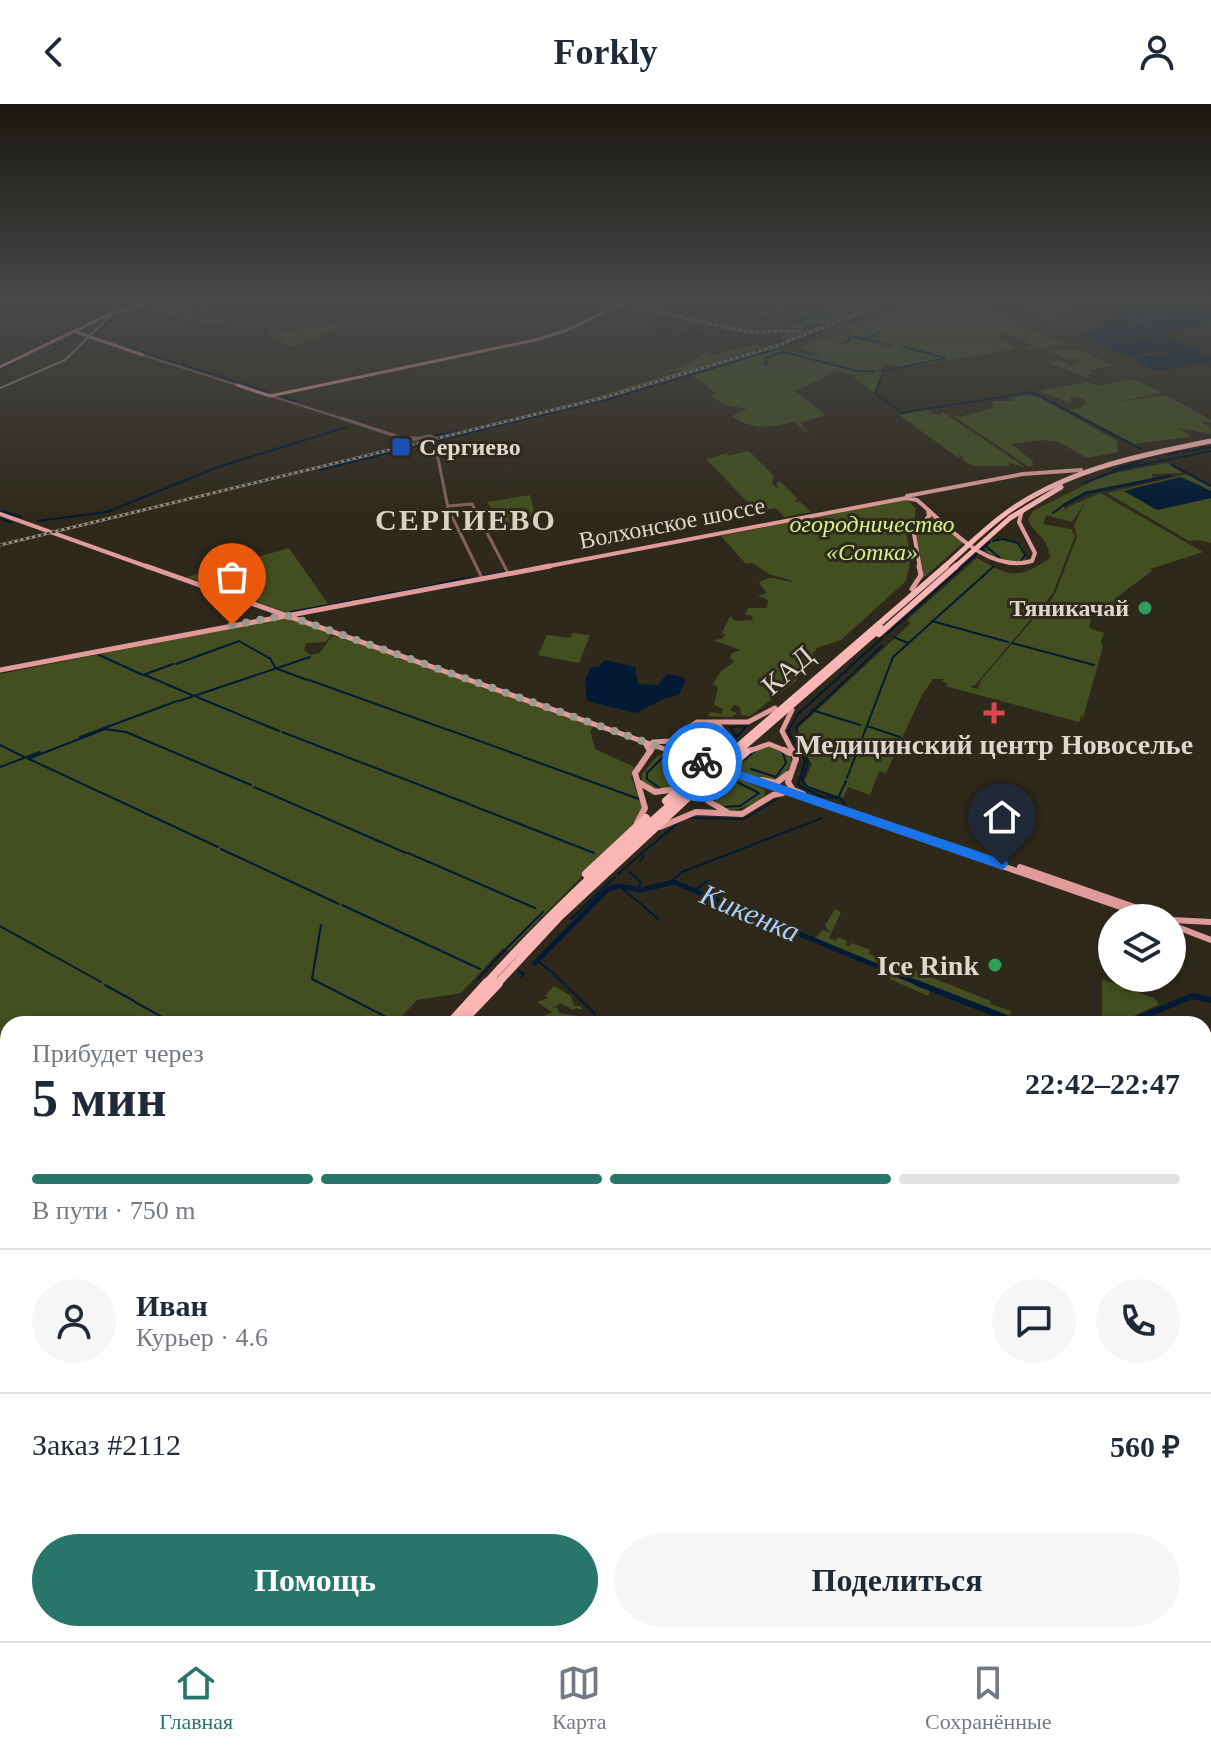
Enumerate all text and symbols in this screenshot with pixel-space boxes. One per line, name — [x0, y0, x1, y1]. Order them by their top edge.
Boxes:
icon: back — [32, 30, 76, 74]
icon: person — [1135, 30, 1179, 74]
text: Forkly — [554, 32, 658, 72]
place label: Сергиево — [419, 434, 521, 460]
marker: Сергиево — [390, 436, 412, 458]
street label: Волхонское шоссе — [577, 492, 767, 554]
district label: СЕРГИЕВО — [375, 503, 557, 536]
park label: огородничество «Сотка» — [790, 511, 954, 565]
pin — [198, 543, 266, 625]
icon: bag — [210, 555, 254, 599]
place label: Тяникачай — [1009, 595, 1129, 621]
marker: Тяникачай — [1136, 599, 1154, 617]
street label: КАД — [755, 640, 819, 701]
marker: Медицинский центр Новоселье — [983, 702, 1005, 724]
courier — [662, 722, 742, 802]
place label: Медицинский центр Новоселье — [795, 729, 1193, 760]
icon: bike — [680, 740, 724, 784]
pin — [968, 783, 1036, 865]
icon: home — [980, 795, 1024, 839]
water label: Кикенка — [695, 877, 805, 948]
map controls — [1098, 904, 1186, 992]
button: layers — [1098, 904, 1186, 992]
place label: Ice Rink — [877, 950, 979, 981]
marker: Ice Rink — [986, 956, 1004, 974]
text: Прибудет через — [32, 1039, 204, 1068]
text: 22:42–22:47 — [1025, 1067, 1180, 1100]
text: 5 мин — [32, 1070, 166, 1127]
text: В пути · 750 m — [32, 1196, 195, 1225]
button: person — [32, 1279, 116, 1363]
button: chat — [992, 1279, 1076, 1363]
button: phone — [1096, 1279, 1180, 1363]
text: Иван — [136, 1289, 208, 1322]
text: Курьер · 4.6 — [136, 1323, 268, 1352]
text: Заказ #2112 — [32, 1428, 181, 1461]
text: 560 ₽ — [1110, 1430, 1180, 1463]
button: Помощь — [32, 1534, 598, 1626]
button: Поделиться — [614, 1534, 1180, 1626]
tab: Главная — [159, 1661, 233, 1735]
tab: Карта — [552, 1661, 606, 1735]
tab: Сохранённые — [925, 1661, 1052, 1735]

